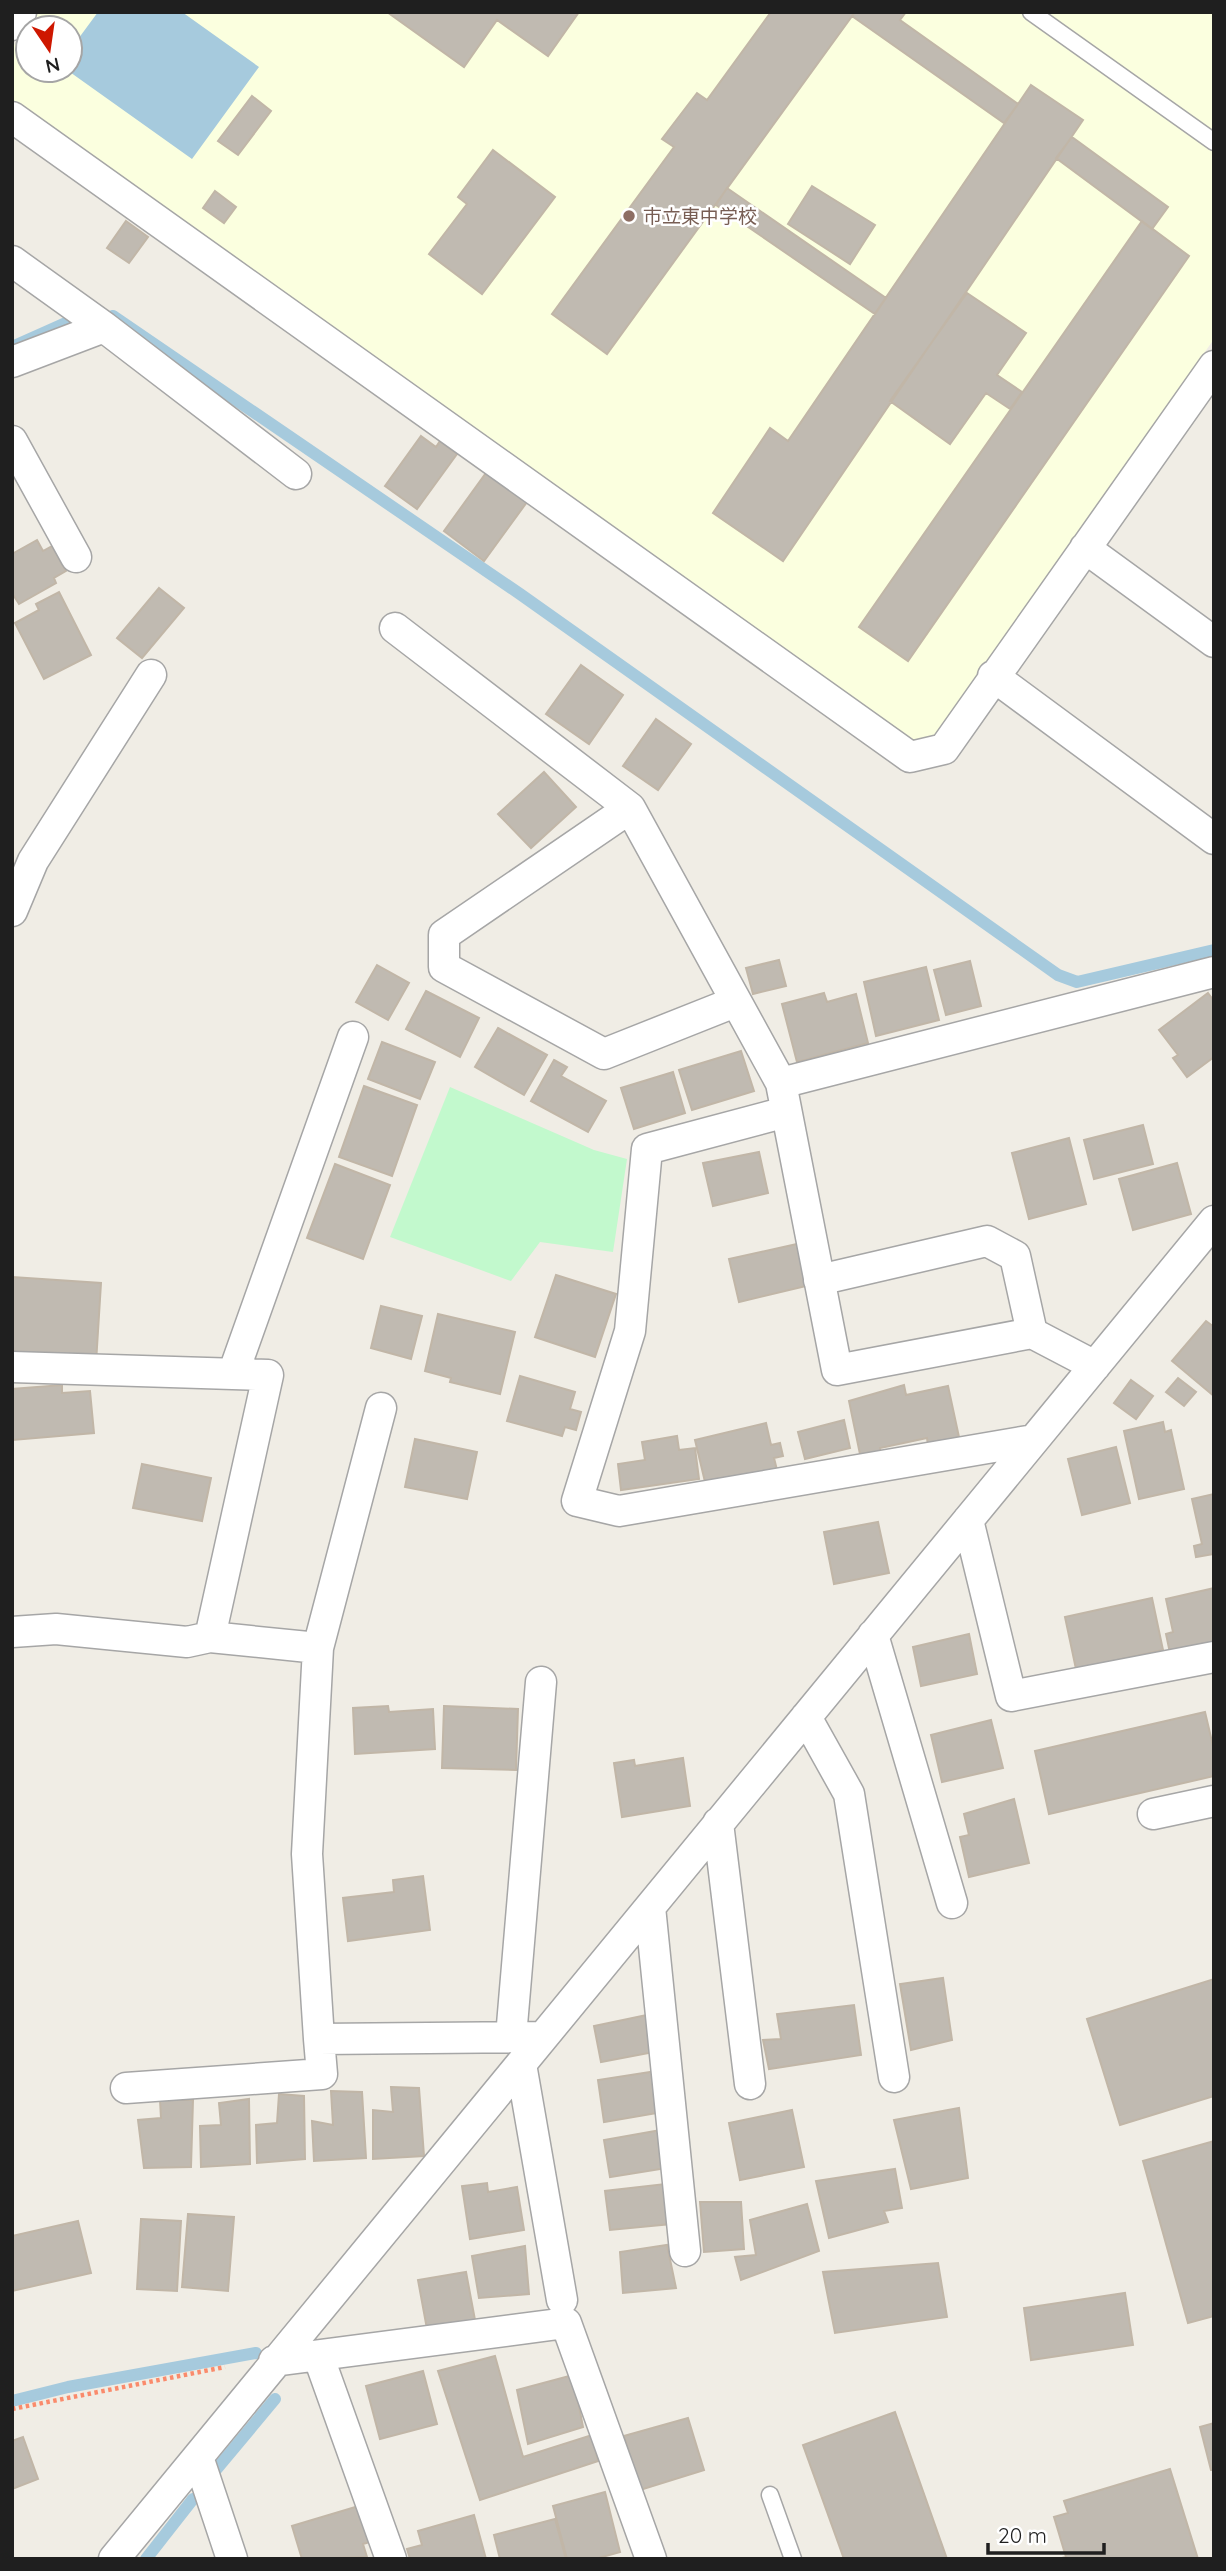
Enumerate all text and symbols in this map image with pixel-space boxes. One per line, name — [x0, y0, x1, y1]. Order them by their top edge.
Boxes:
north arrow — [14, 14, 84, 84]
text: N — [43, 52, 62, 79]
place label: 市立東中学校 — [643, 204, 757, 228]
marker: 市立東中学校 — [621, 208, 637, 224]
scale bar — [988, 2512, 1104, 2556]
text: 20 m — [998, 2522, 1047, 2548]

